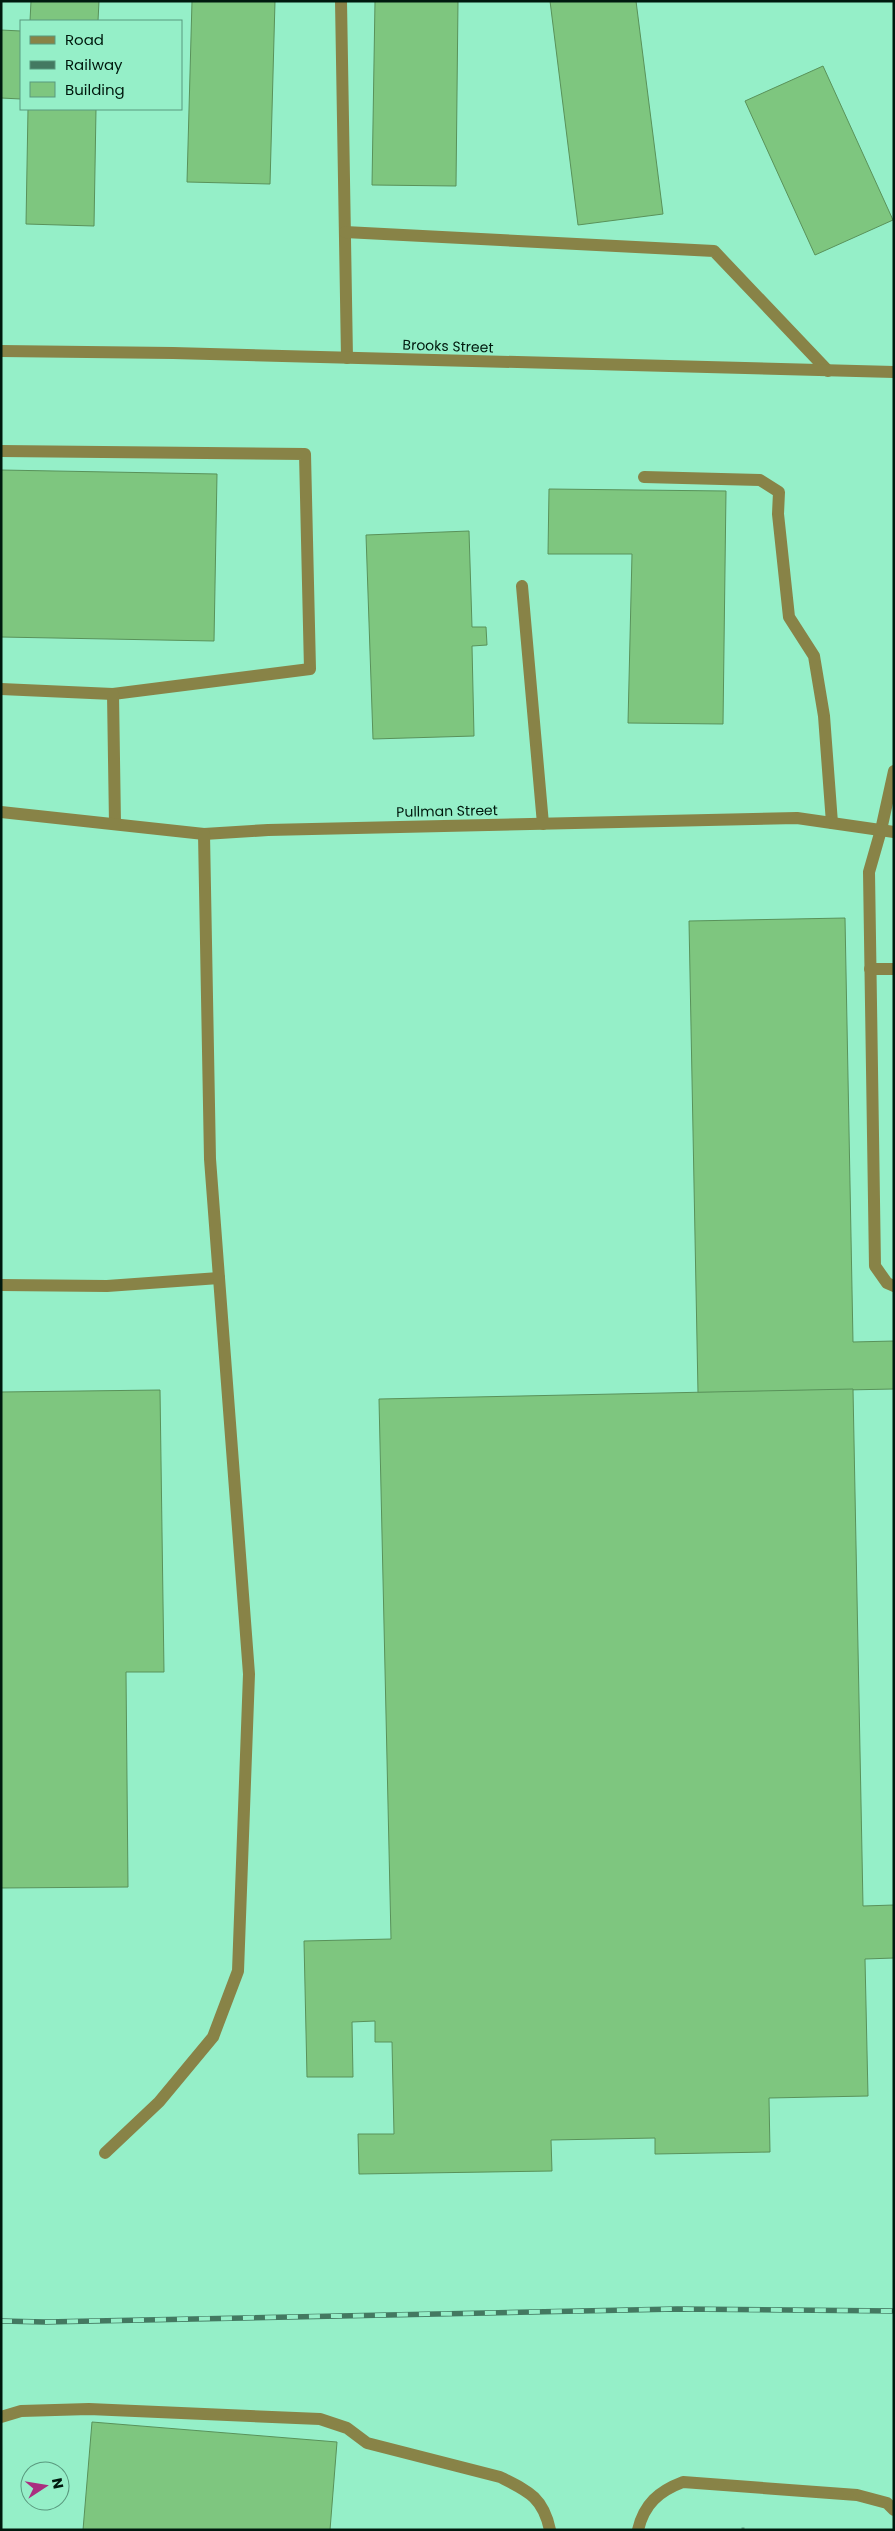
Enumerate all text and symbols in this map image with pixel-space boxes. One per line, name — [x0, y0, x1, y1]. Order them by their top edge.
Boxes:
legend — [20, 20, 182, 110]
text: Road — [65, 29, 104, 50]
text: Railway — [65, 54, 123, 75]
text: Building — [65, 79, 125, 100]
street label: Brooks Street — [402, 334, 494, 358]
street label: Pullman Street — [396, 800, 498, 822]
north arrow — [20, 2461, 70, 2511]
text: N — [47, 2476, 69, 2491]

